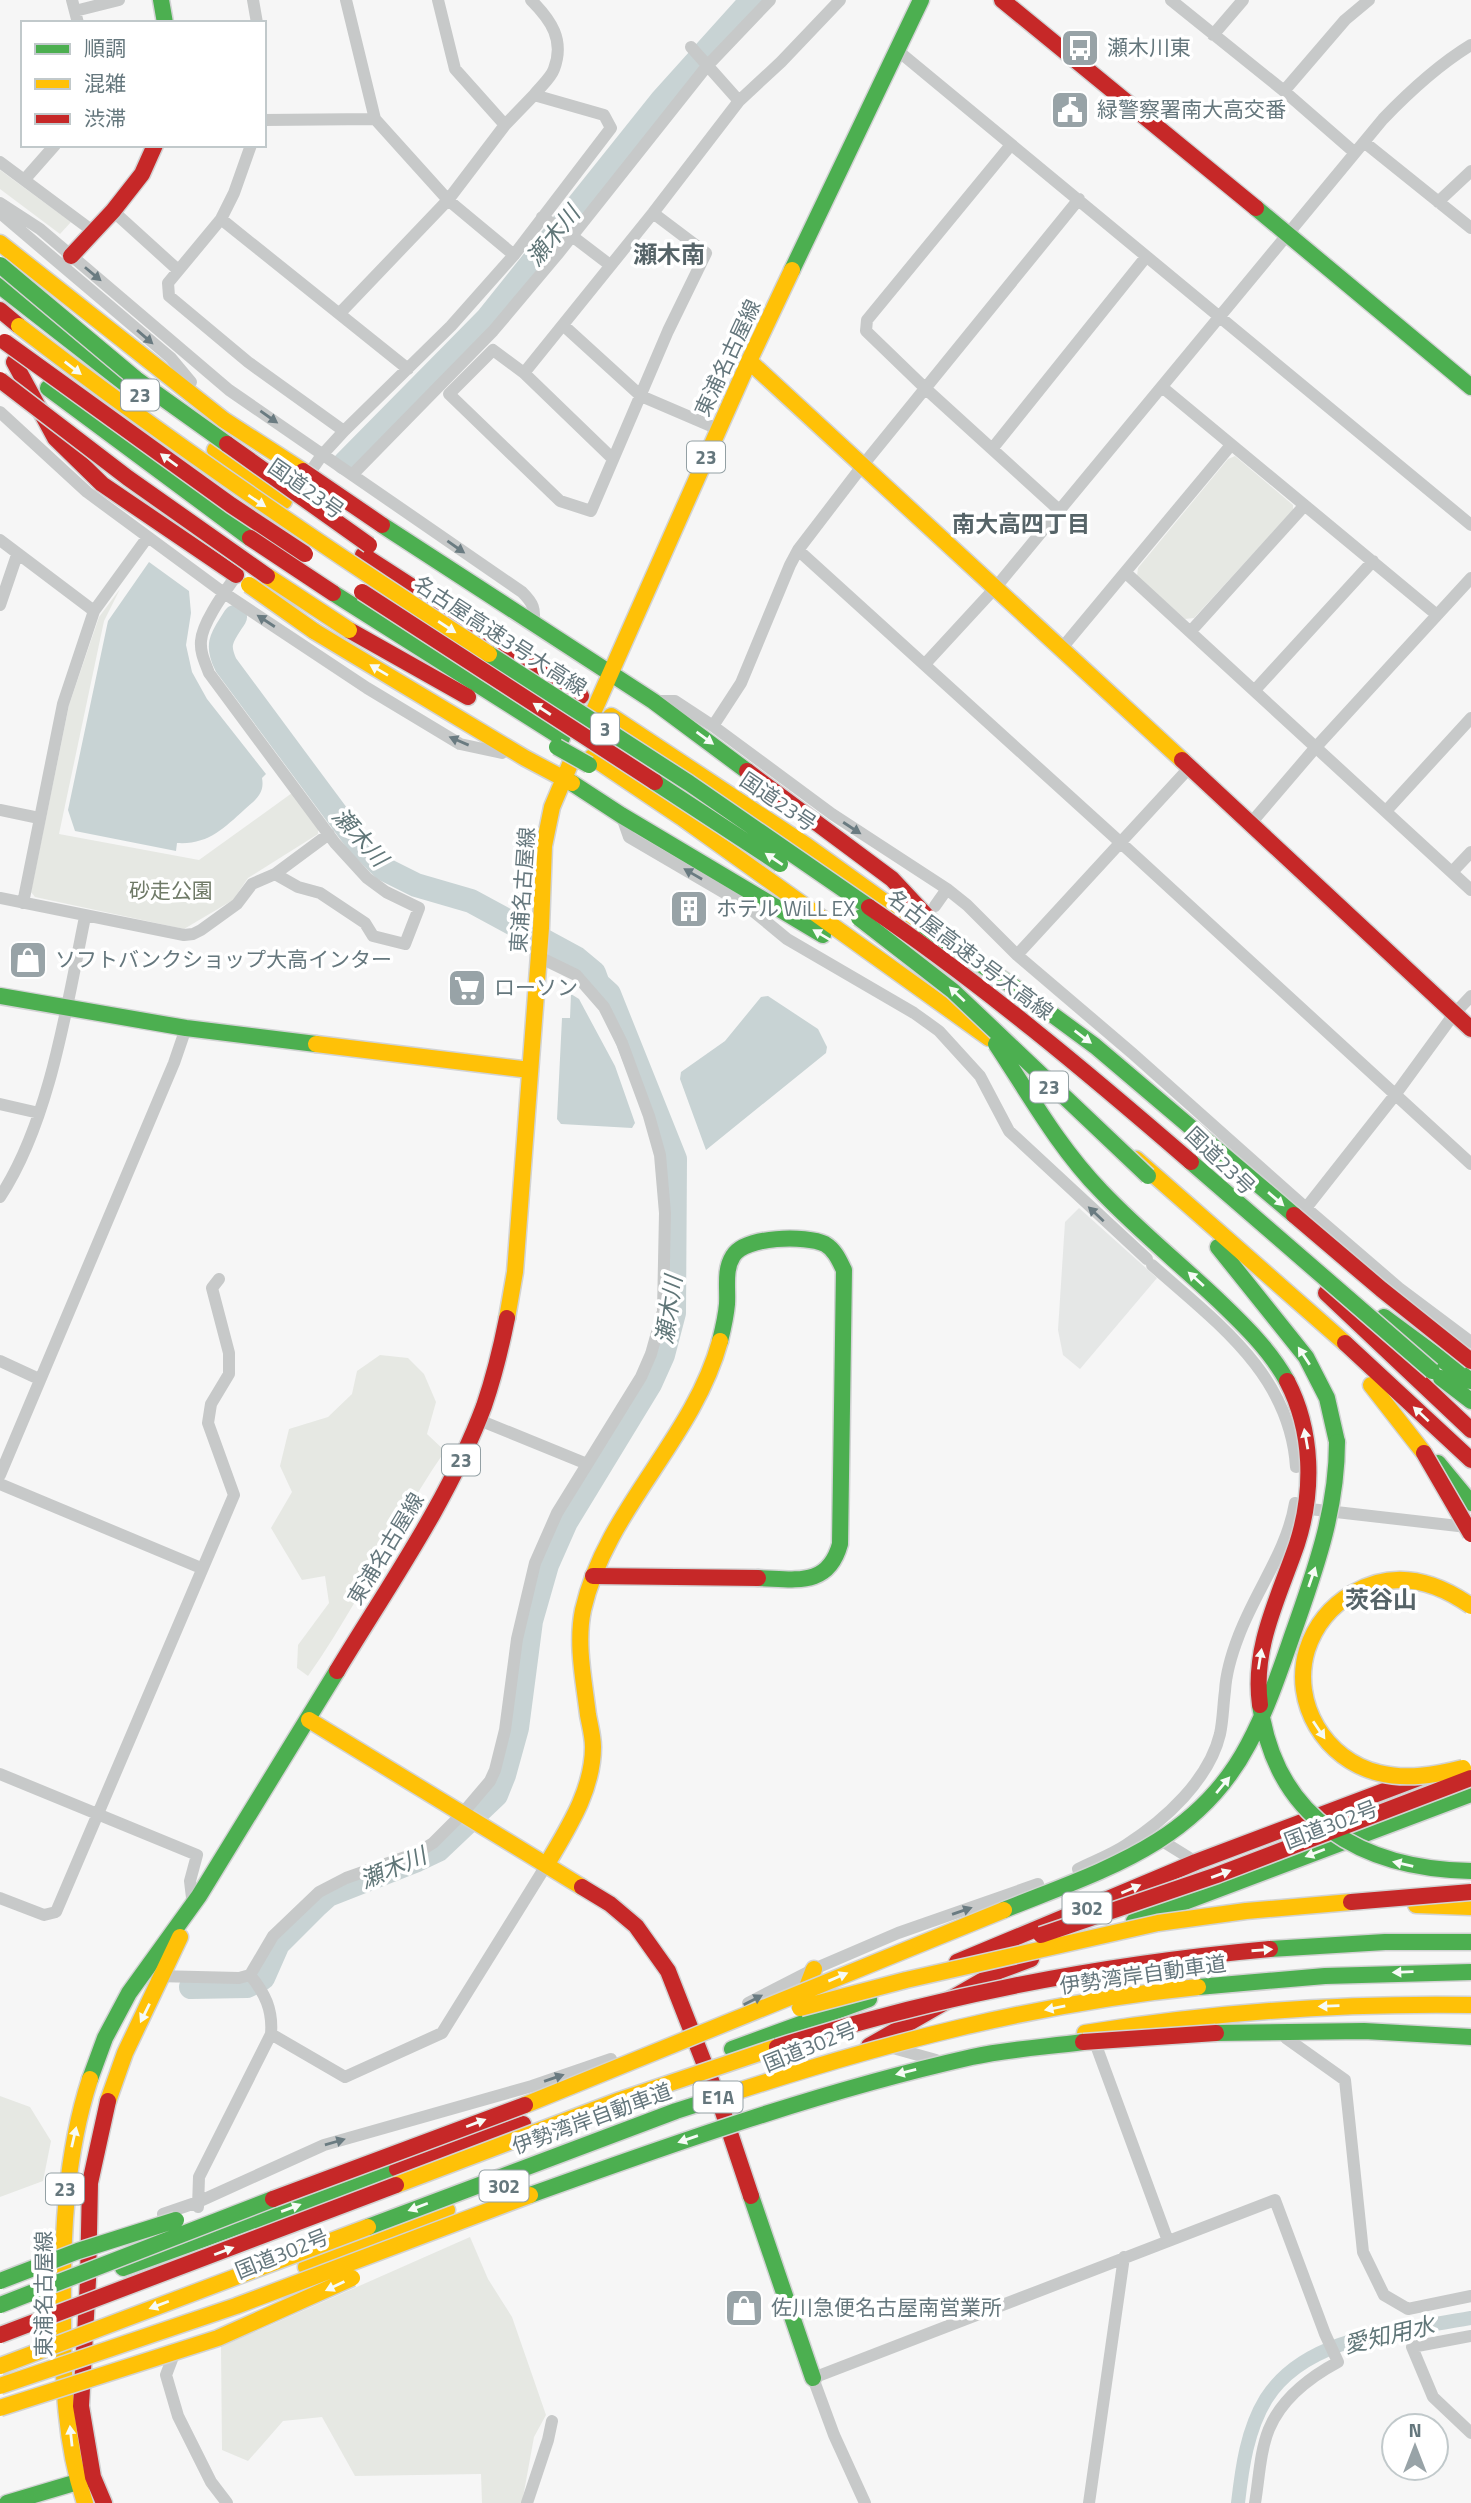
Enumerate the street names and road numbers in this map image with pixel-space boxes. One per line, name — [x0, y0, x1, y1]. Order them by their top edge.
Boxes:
street label: 東浦名古屋線 — [686, 294, 768, 421]
road number: 23 — [121, 380, 159, 410]
road number: 23 — [687, 442, 725, 472]
street label: 国道23号 — [262, 450, 351, 526]
street label: 名古屋高速3号大高線 — [408, 567, 593, 703]
road number: 3 — [591, 714, 619, 744]
street label: 国道23号 — [734, 764, 823, 839]
street label: 東浦名古屋線 — [502, 826, 542, 954]
street label: 名古屋高速3号大高線 — [881, 881, 1060, 1027]
road number: 23 — [1030, 1072, 1068, 1102]
street label: 国道23号 — [1178, 1119, 1263, 1202]
road number: 23 — [442, 1444, 480, 1476]
street label: 東浦名古屋線 — [339, 1486, 431, 1611]
street label: 国道302号 — [1279, 1792, 1382, 1857]
road number: 302 — [1062, 1892, 1112, 1924]
street label: 伊勢湾岸自動車道 — [1057, 1946, 1228, 2002]
street label: 国道302号 — [758, 2013, 861, 2079]
street label: 伊勢湾岸自動車道 — [507, 2074, 676, 2162]
road number: E1A — [694, 2082, 742, 2112]
road number: 302 — [480, 2170, 528, 2202]
road number: 23 — [46, 2174, 84, 2204]
street label: 国道302号 — [230, 2220, 333, 2286]
street label: 東浦名古屋線 — [27, 2231, 59, 2357]

